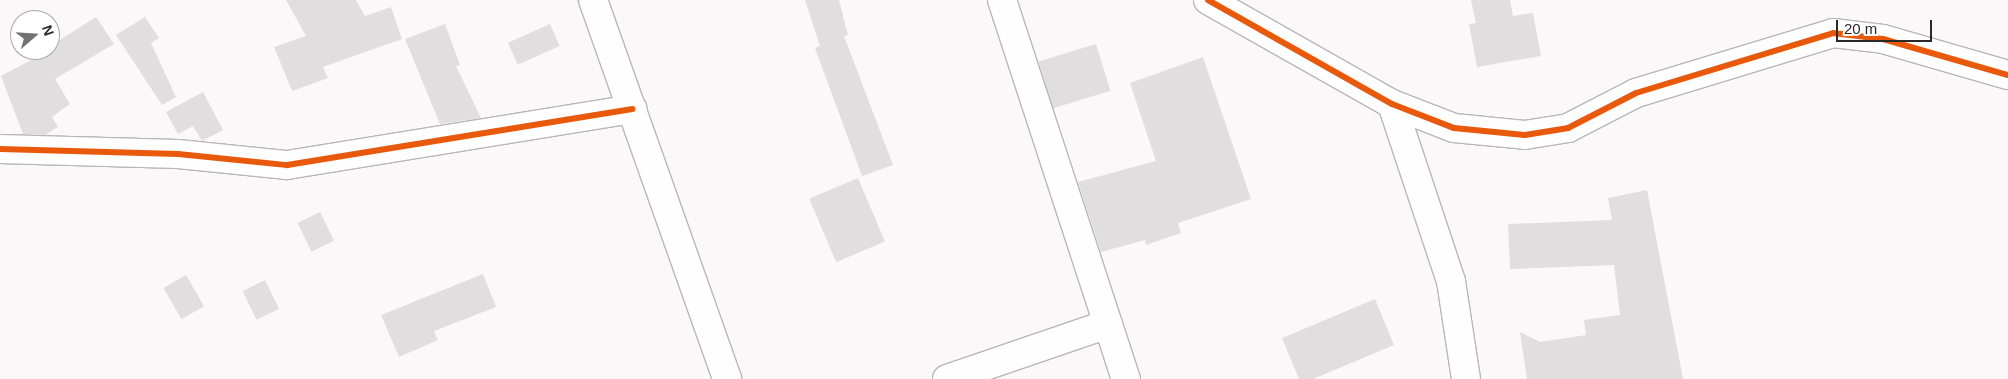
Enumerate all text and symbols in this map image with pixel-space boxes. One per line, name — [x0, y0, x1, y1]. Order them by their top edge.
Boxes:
north arrow — [10, 10, 60, 60]
scale bar — [1838, 10, 1934, 42]
text: 20 m — [1844, 20, 1877, 37]
text: N — [39, 23, 57, 38]

